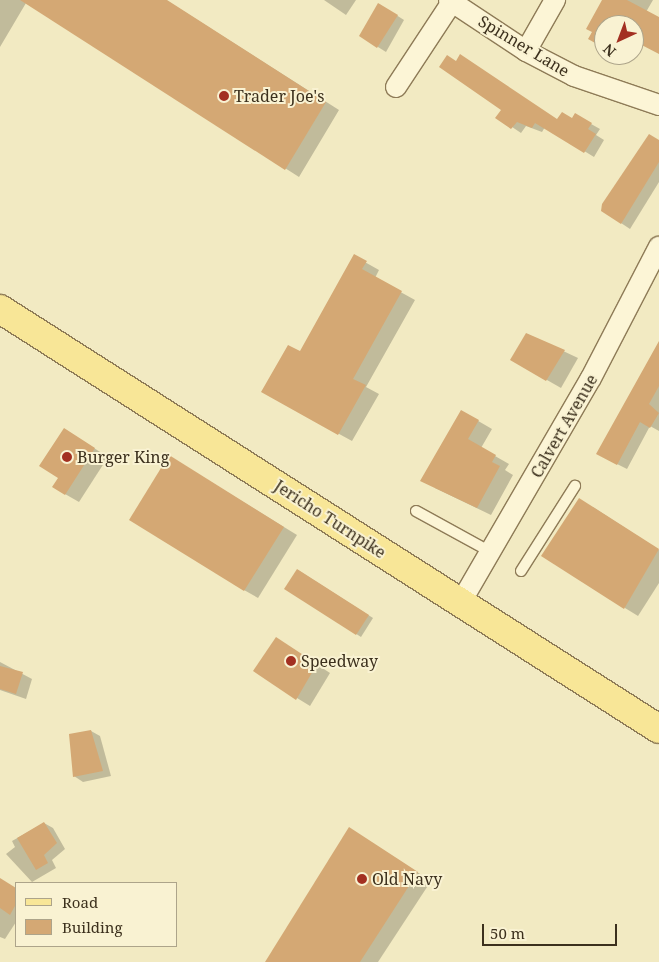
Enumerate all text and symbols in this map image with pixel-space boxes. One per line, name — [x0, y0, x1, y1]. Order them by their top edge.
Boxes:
street label: Spinner Lane — [475, 11, 573, 81]
north arrow — [594, 15, 644, 65]
text: N — [599, 40, 620, 61]
place label: Trader Joe's — [234, 86, 324, 106]
marker: Trader Joe's — [218, 90, 230, 102]
street label: Calvert Avenue — [527, 371, 601, 481]
place label: Burger King — [77, 447, 169, 467]
marker: Burger King — [61, 451, 73, 463]
street label: Jericho Turnpike — [271, 476, 389, 562]
place label: Speedway — [301, 651, 378, 671]
marker: Speedway — [285, 655, 297, 667]
place label: Old Navy — [372, 869, 442, 889]
marker: Old Navy — [356, 873, 368, 885]
legend — [15, 882, 178, 947]
text: Road — [62, 892, 98, 912]
scale bar — [484, 914, 619, 946]
text: Building — [62, 917, 123, 937]
text: 50 m — [490, 923, 525, 943]

